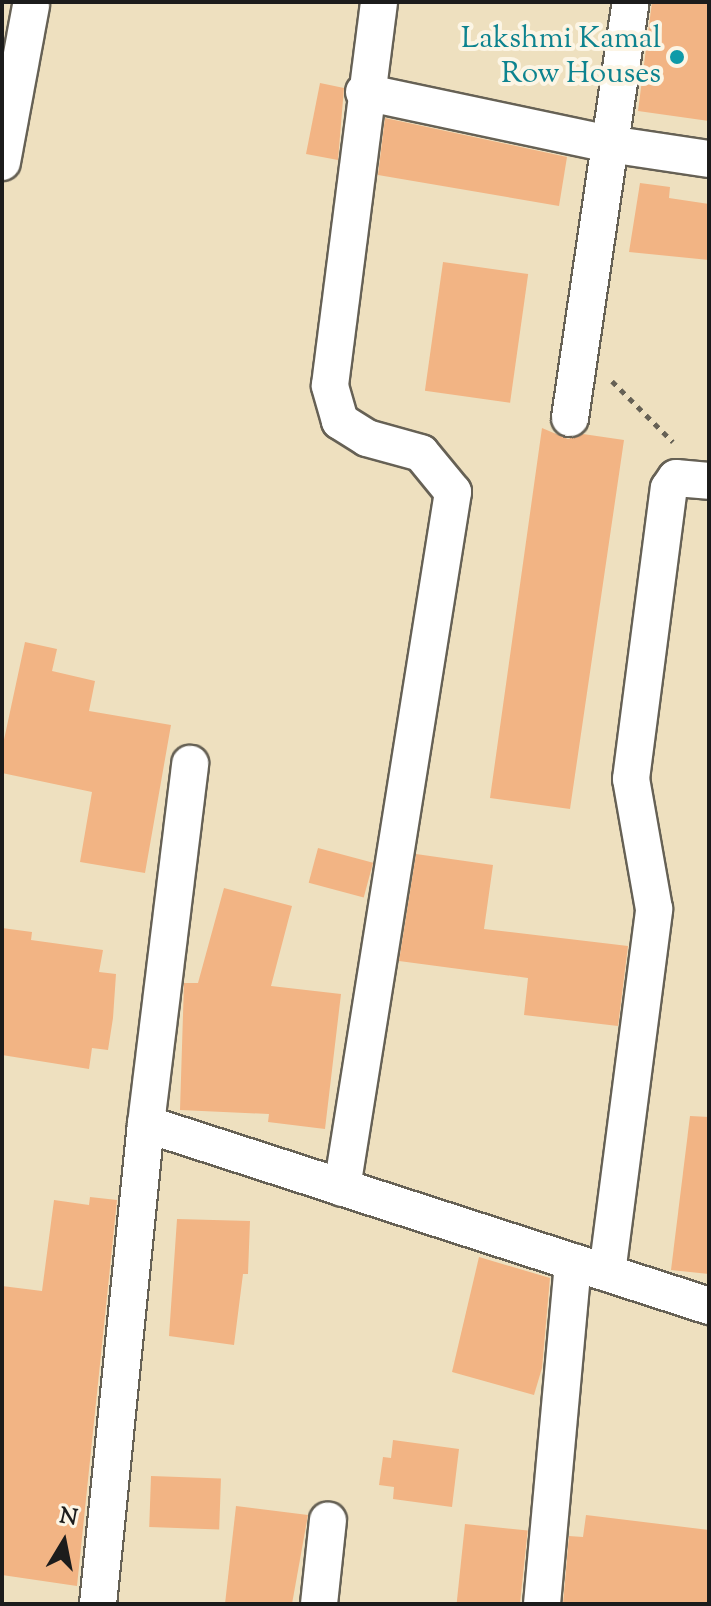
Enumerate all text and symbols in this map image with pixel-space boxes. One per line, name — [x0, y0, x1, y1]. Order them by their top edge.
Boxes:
place label: Lakshmi Kamal Row Houses — [461, 22, 661, 92]
marker: Lakshmi Kamal Row Houses — [668, 48, 686, 66]
text: N — [57, 1501, 80, 1536]
north arrow — [24, 1502, 104, 1582]

